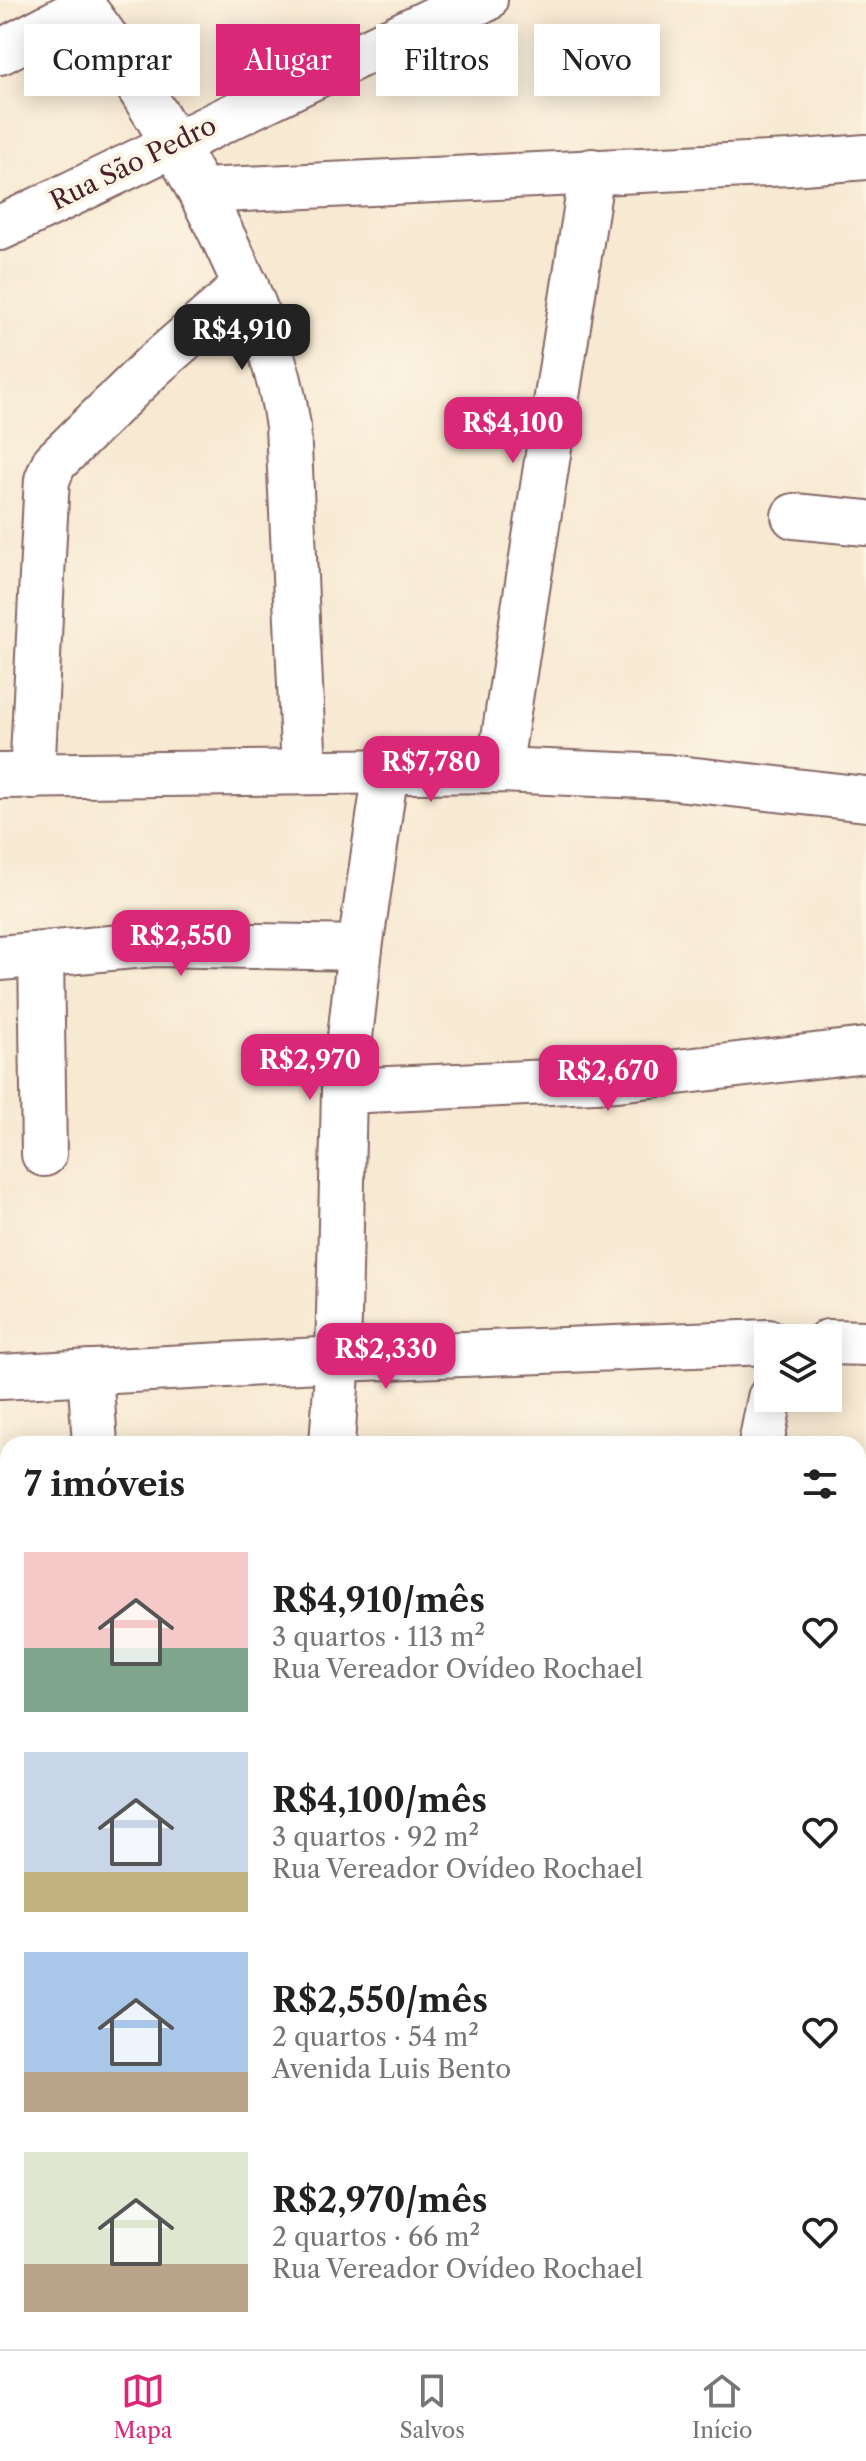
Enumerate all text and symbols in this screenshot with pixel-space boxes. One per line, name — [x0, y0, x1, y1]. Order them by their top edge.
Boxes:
chip: Comprar — [24, 24, 200, 96]
chip: Alugar — [216, 24, 360, 96]
chip: Filtros — [376, 24, 518, 96]
chip: Novo — [534, 24, 660, 96]
street label: Rua São Pedro — [45, 109, 221, 217]
pin: R$4,910 — [168, 304, 316, 372]
text: R$4,910 — [192, 314, 292, 346]
pin: R$4,100 — [439, 397, 587, 465]
text: R$4,100 — [462, 407, 564, 439]
pin: R$7,780 — [357, 736, 505, 804]
text: R$7,780 — [381, 746, 481, 778]
pin: R$2,550 — [107, 910, 255, 978]
text: R$2,550 — [130, 920, 232, 952]
pin: R$2,970 — [236, 1034, 384, 1102]
text: R$2,970 — [259, 1044, 361, 1076]
pin: R$2,670 — [534, 1045, 682, 1113]
text: R$2,670 — [557, 1055, 659, 1087]
pin: R$2,330 — [312, 1323, 460, 1391]
map controls — [754, 1324, 842, 1412]
button: layers — [754, 1324, 842, 1412]
text: R$2,330 — [335, 1333, 438, 1365]
icon: filters — [798, 1462, 842, 1506]
text: 7 imóveis — [24, 1463, 185, 1505]
text: R$4,910/mês — [272, 1579, 485, 1621]
icon: home — [88, 1584, 184, 1680]
icon: heart — [798, 1610, 842, 1654]
text: 3 quartos · 113 m² — [272, 1621, 485, 1653]
text: Rua Vereador Ovídeo Rochael — [272, 1653, 643, 1685]
text: R$4,100/mês — [272, 1779, 487, 1821]
icon: home — [88, 1784, 184, 1880]
icon: heart — [798, 1810, 842, 1854]
text: 3 quartos · 92 m² — [272, 1821, 479, 1853]
text: Rua Vereador Ovídeo Rochael — [272, 1853, 643, 1885]
text: R$2,550/mês — [272, 1979, 488, 2021]
icon: home — [88, 1984, 184, 2080]
icon: heart — [798, 2010, 842, 2054]
text: 2 quartos · 54 m² — [272, 2021, 479, 2053]
text: Avenida Luis Bento — [272, 2053, 511, 2085]
text: R$2,970/mês — [272, 2179, 488, 2221]
icon: home — [88, 2184, 184, 2280]
icon: heart — [798, 2210, 842, 2254]
text: 2 quartos · 66 m² — [272, 2221, 480, 2253]
text: Rua Vereador Ovídeo Rochael — [272, 2253, 643, 2285]
tab: Mapa — [114, 2369, 172, 2444]
tab: Salvos — [399, 2369, 465, 2444]
tab: Início — [692, 2369, 752, 2444]

